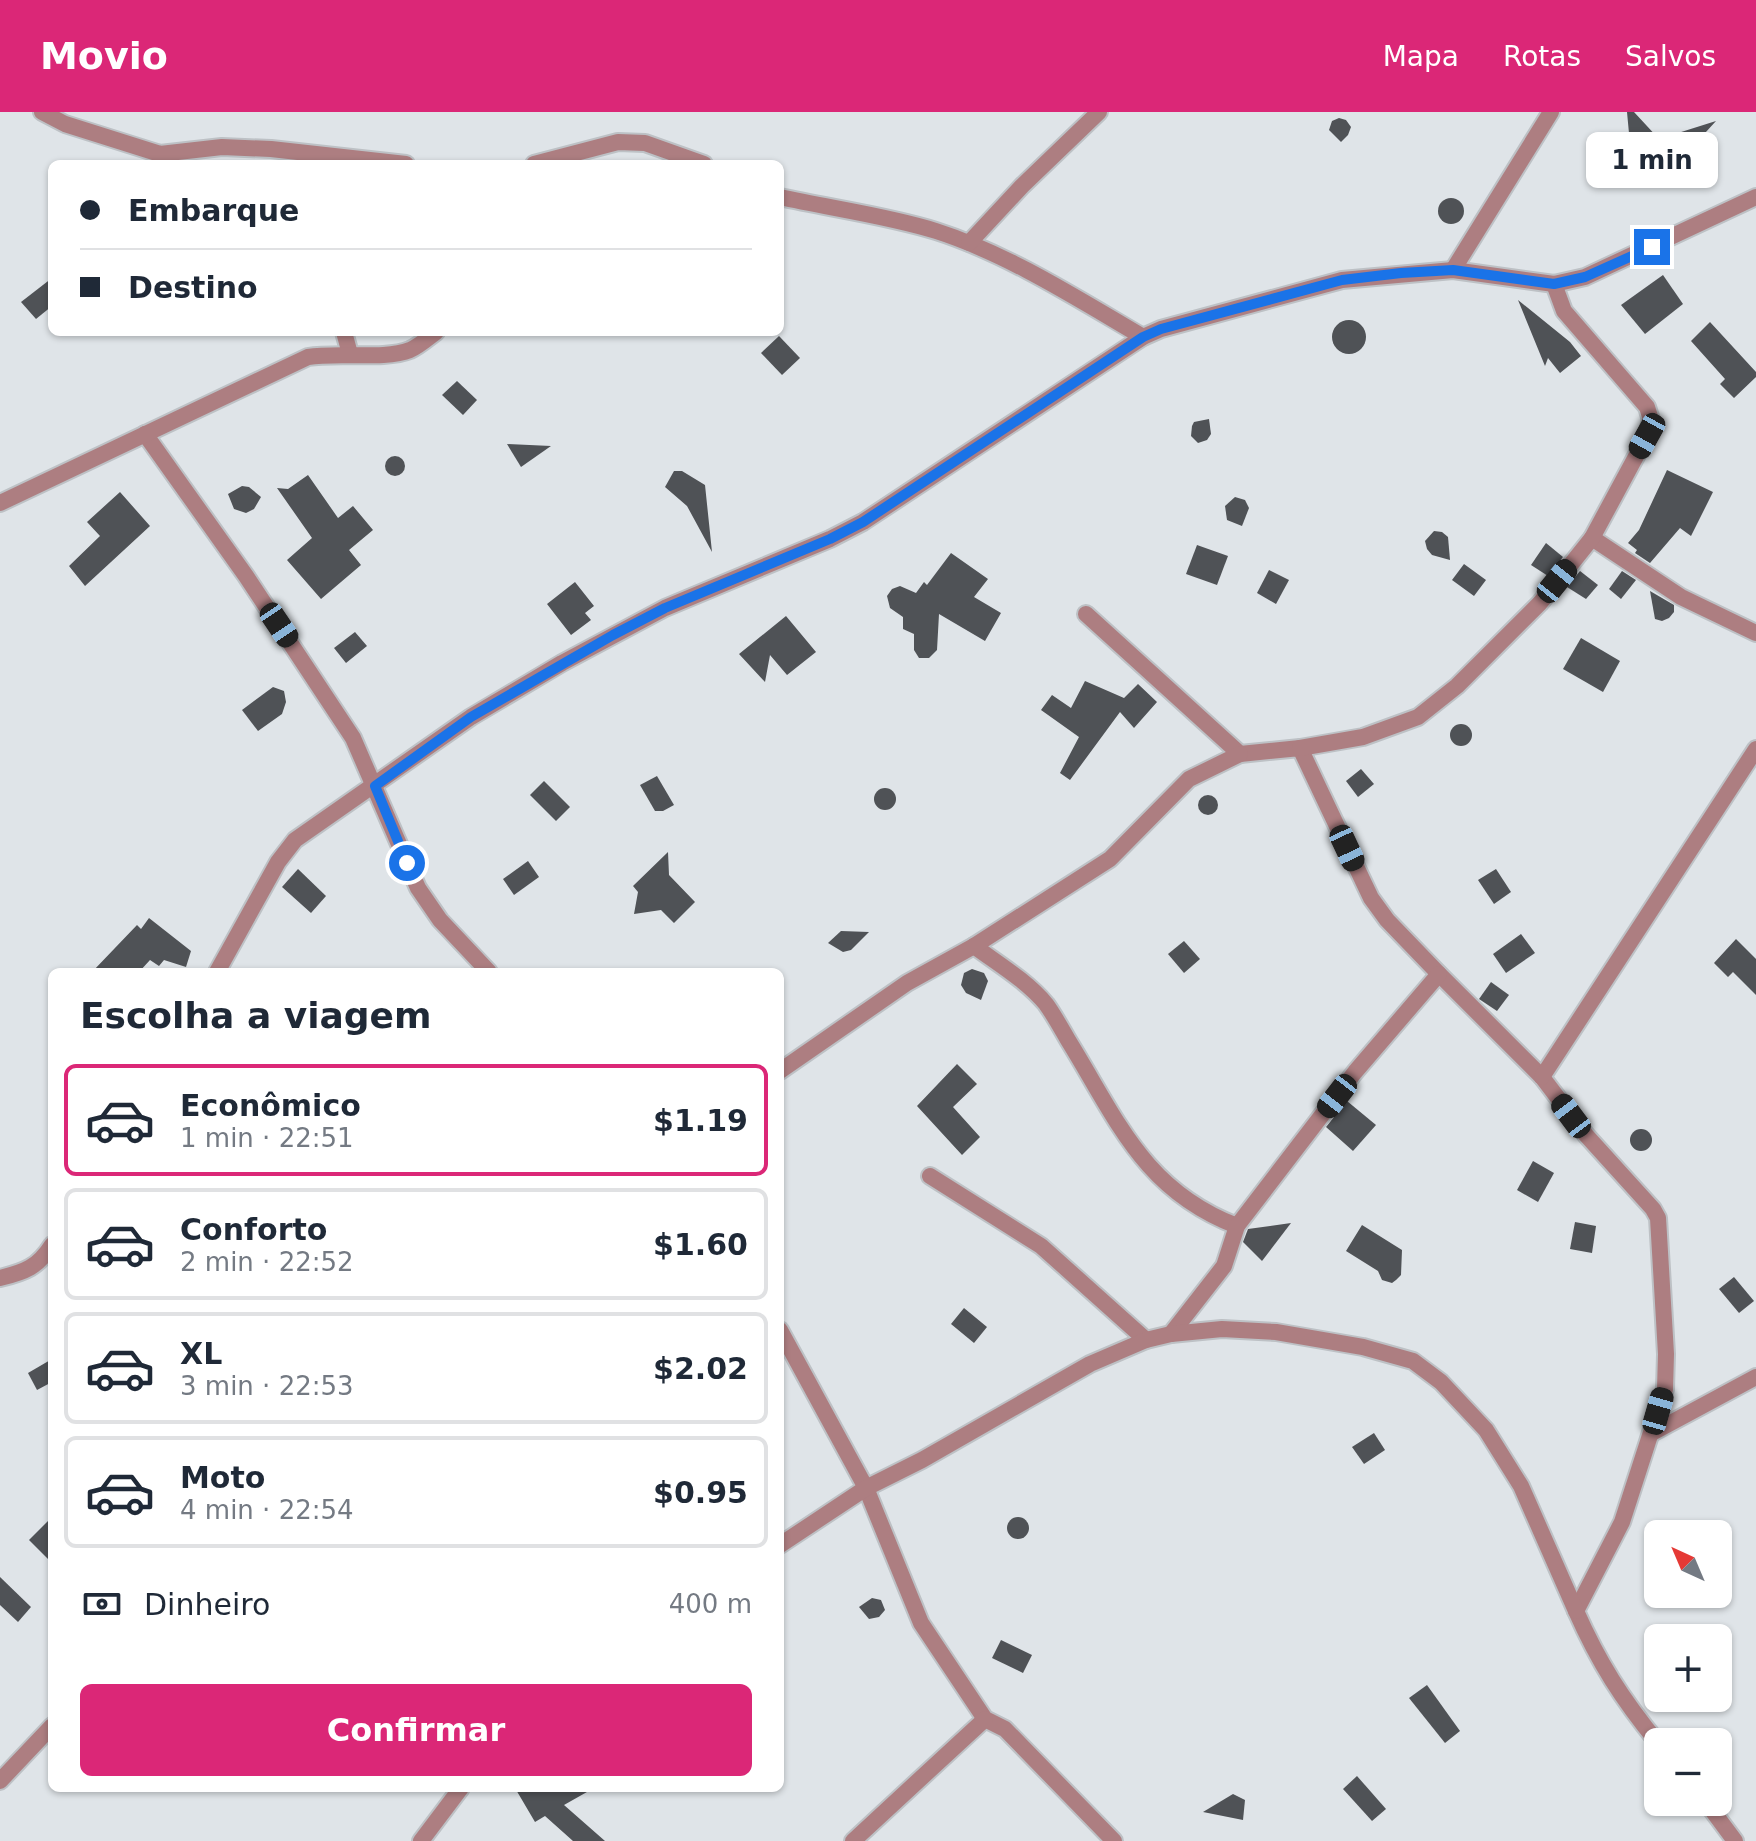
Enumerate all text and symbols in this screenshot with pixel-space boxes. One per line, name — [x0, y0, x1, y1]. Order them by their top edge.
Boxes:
text: Movio — [40, 34, 168, 78]
text: Mapa — [1383, 40, 1459, 73]
text: Rotas — [1503, 40, 1581, 73]
text: Salvos — [1625, 40, 1716, 73]
callout: 1 min — [1586, 131, 1718, 187]
text: 1 min — [1611, 145, 1693, 175]
text: Embarque — [128, 193, 299, 228]
route end — [1634, 229, 1670, 265]
text: Destino — [128, 270, 258, 305]
car — [1625, 409, 1669, 463]
car — [1533, 555, 1581, 607]
car — [256, 598, 302, 652]
car — [1326, 821, 1368, 875]
route start — [389, 845, 425, 881]
text: Escolha a viagem — [80, 995, 432, 1036]
car — [1313, 1070, 1361, 1122]
icon: car — [84, 1084, 156, 1156]
text: Econômico — [180, 1088, 361, 1123]
car — [1547, 1090, 1595, 1142]
text: $1.19 — [653, 1103, 748, 1138]
text: 1 min · 22:51 — [180, 1123, 354, 1153]
icon: car — [84, 1208, 156, 1280]
text: Conforto — [180, 1212, 327, 1247]
text: $1.60 — [653, 1227, 748, 1262]
text: 2 min · 22:52 — [180, 1247, 354, 1277]
icon: car — [84, 1332, 156, 1404]
text: XL — [180, 1336, 222, 1371]
text: $2.02 — [653, 1351, 748, 1386]
text: 3 min · 22:53 — [180, 1371, 354, 1401]
car — [1640, 1385, 1676, 1437]
icon: car — [84, 1456, 156, 1528]
text: Moto — [180, 1460, 265, 1495]
text: $0.95 — [653, 1475, 748, 1510]
text: 4 min · 22:54 — [180, 1495, 354, 1525]
north arrow — [1644, 1520, 1732, 1608]
map controls — [1644, 1520, 1732, 1816]
icon: cash — [80, 1582, 124, 1626]
text: Dinheiro — [144, 1587, 270, 1622]
text: 400 m — [669, 1589, 752, 1619]
button: + — [1644, 1624, 1732, 1712]
button: Confirmar — [80, 1684, 752, 1776]
button: − — [1644, 1728, 1732, 1816]

